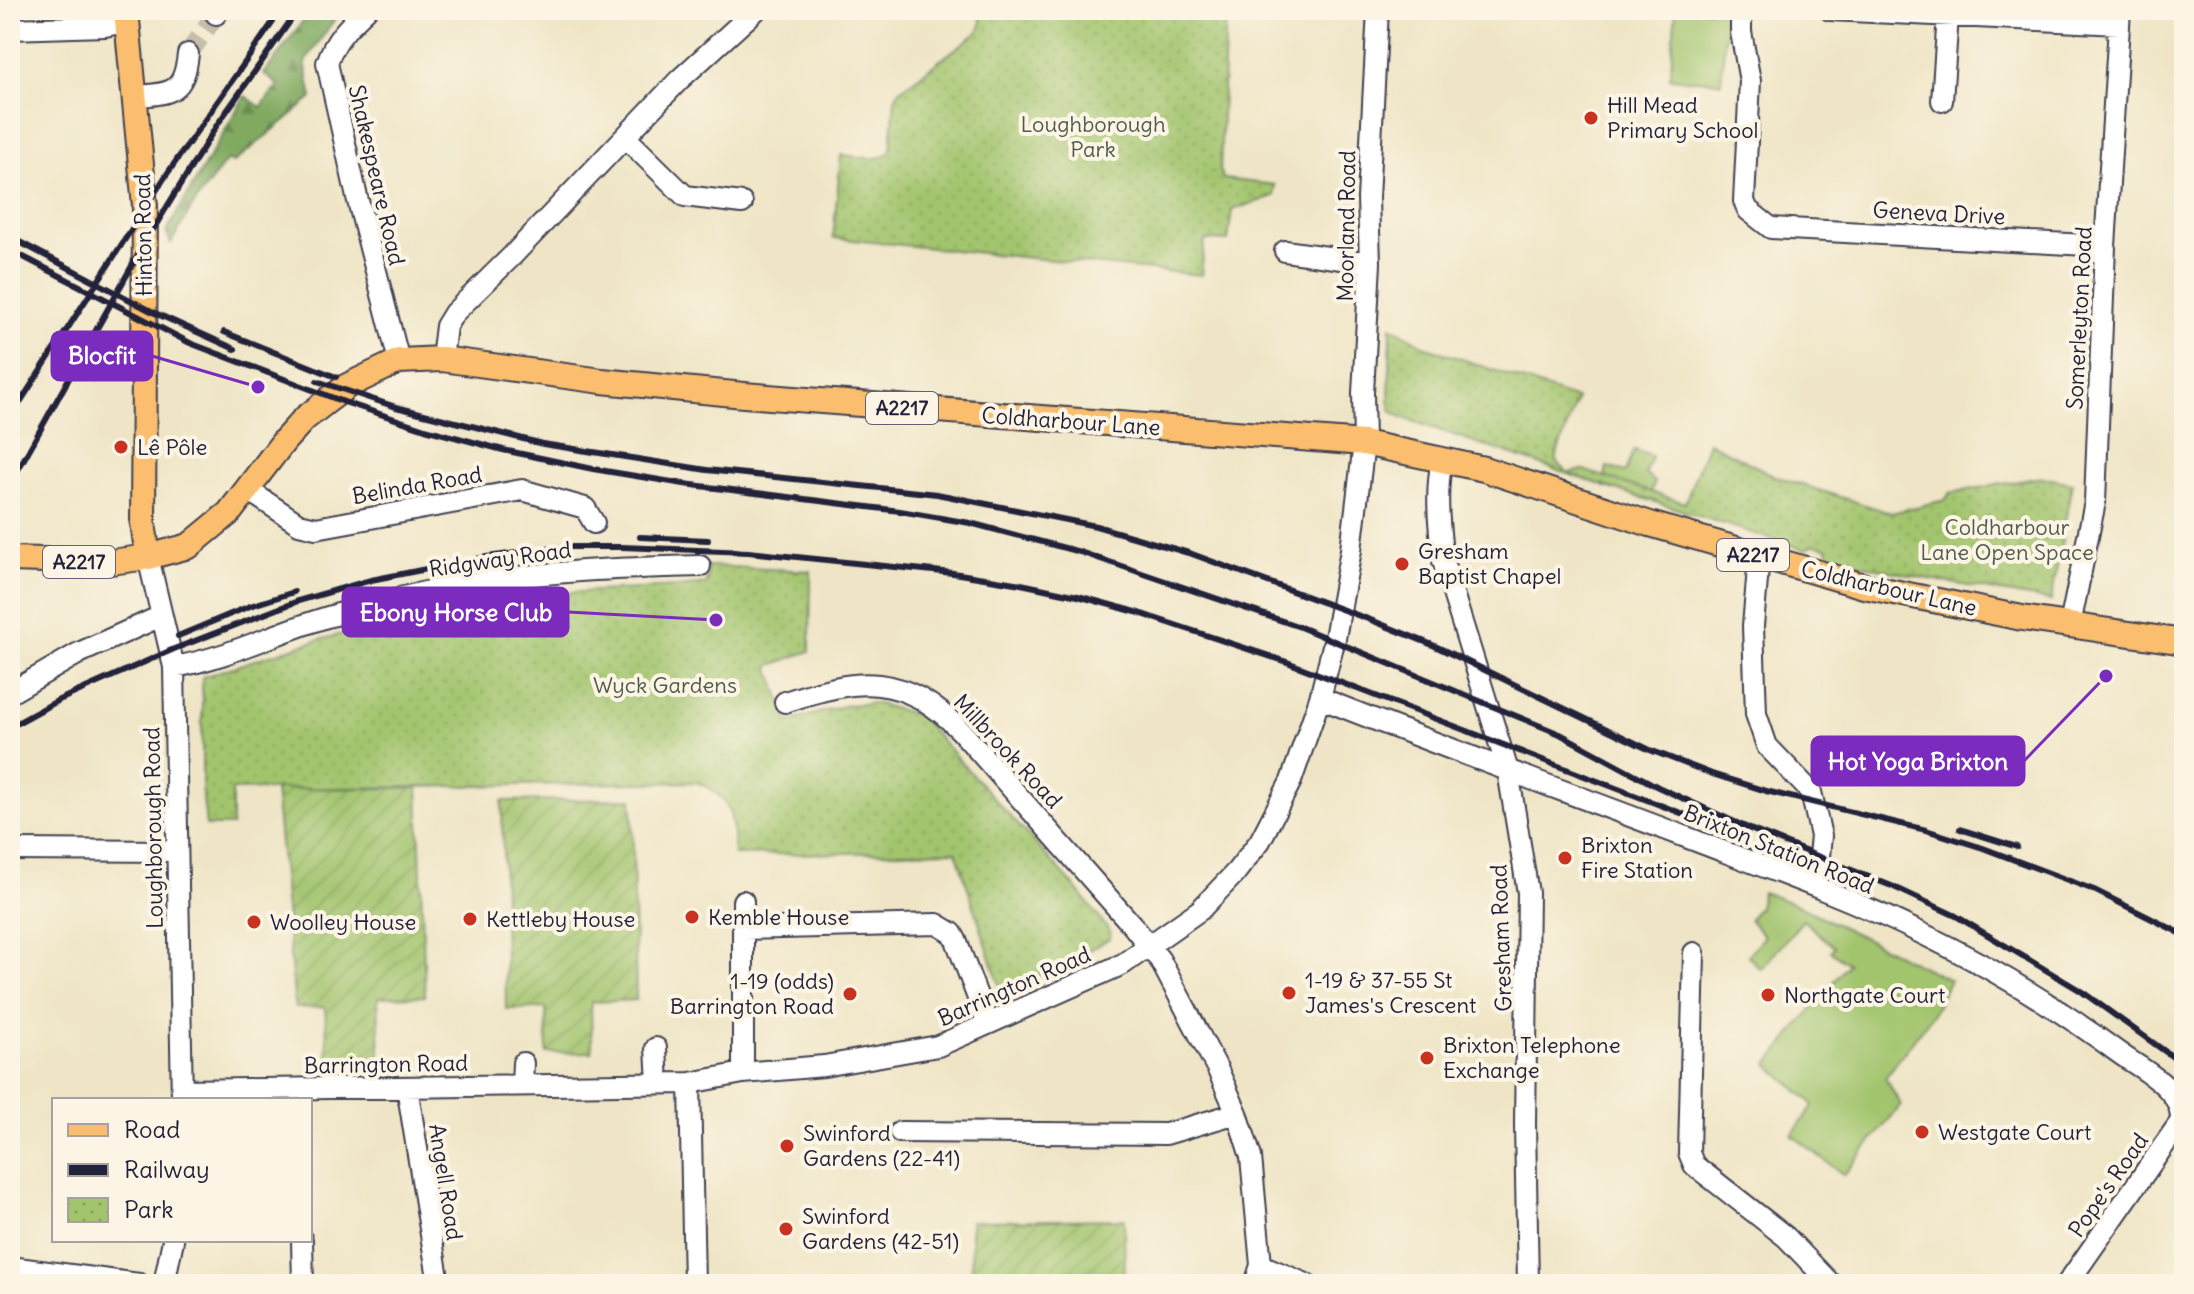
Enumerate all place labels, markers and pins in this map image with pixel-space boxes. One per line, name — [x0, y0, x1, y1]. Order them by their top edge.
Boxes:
place label: Hill Mead Primary School — [1607, 91, 1758, 144]
marker: Hill Mead Primary School — [1582, 109, 1600, 127]
callout: Blocfit — [52, 332, 152, 380]
place label: Lê Pôle — [137, 433, 207, 461]
marker: Lê Pôle — [112, 438, 130, 456]
place label: Gresham Baptist Chapel — [1418, 537, 1561, 590]
marker: Gresham Baptist Chapel — [1393, 555, 1411, 573]
callout: Ebony Horse Club — [343, 588, 568, 636]
callout: Hot Yoga Brixton — [1812, 737, 2024, 785]
place label: Brixton Fire Station — [1581, 831, 1693, 884]
marker: Brixton Fire Station — [1556, 849, 1574, 867]
place label: Kemble House — [708, 903, 849, 931]
place label: Kettleby House — [486, 905, 635, 933]
place label: Woolley House — [270, 908, 416, 936]
marker: Kemble House — [683, 908, 701, 926]
marker: Kettleby House — [461, 910, 479, 928]
marker: Woolley House — [245, 913, 263, 931]
place label: 1-19 & 37-55 St James's Crescent — [1305, 966, 1476, 1019]
place label: 1-19 (odds) Barrington Road — [670, 967, 834, 1020]
place label: Northgate Court — [1784, 981, 1945, 1009]
marker: 1-19 & 37-55 St James's Crescent — [1280, 984, 1298, 1002]
marker: 1-19 (odds) Barrington Road — [841, 985, 859, 1003]
marker: Northgate Court — [1759, 986, 1777, 1004]
place label: Brixton Telephone Exchange — [1443, 1031, 1621, 1084]
marker: Brixton Telephone Exchange — [1418, 1049, 1436, 1067]
place label: Westgate Court — [1938, 1118, 2091, 1146]
place label: Swinford Gardens (22-41) — [803, 1119, 960, 1172]
marker: Westgate Court — [1913, 1123, 1931, 1141]
marker: Swinford Gardens (22-41) — [778, 1137, 796, 1155]
place label: Swinford Gardens (42-51) — [802, 1202, 959, 1255]
marker: Swinford Gardens (42-51) — [777, 1220, 795, 1238]

